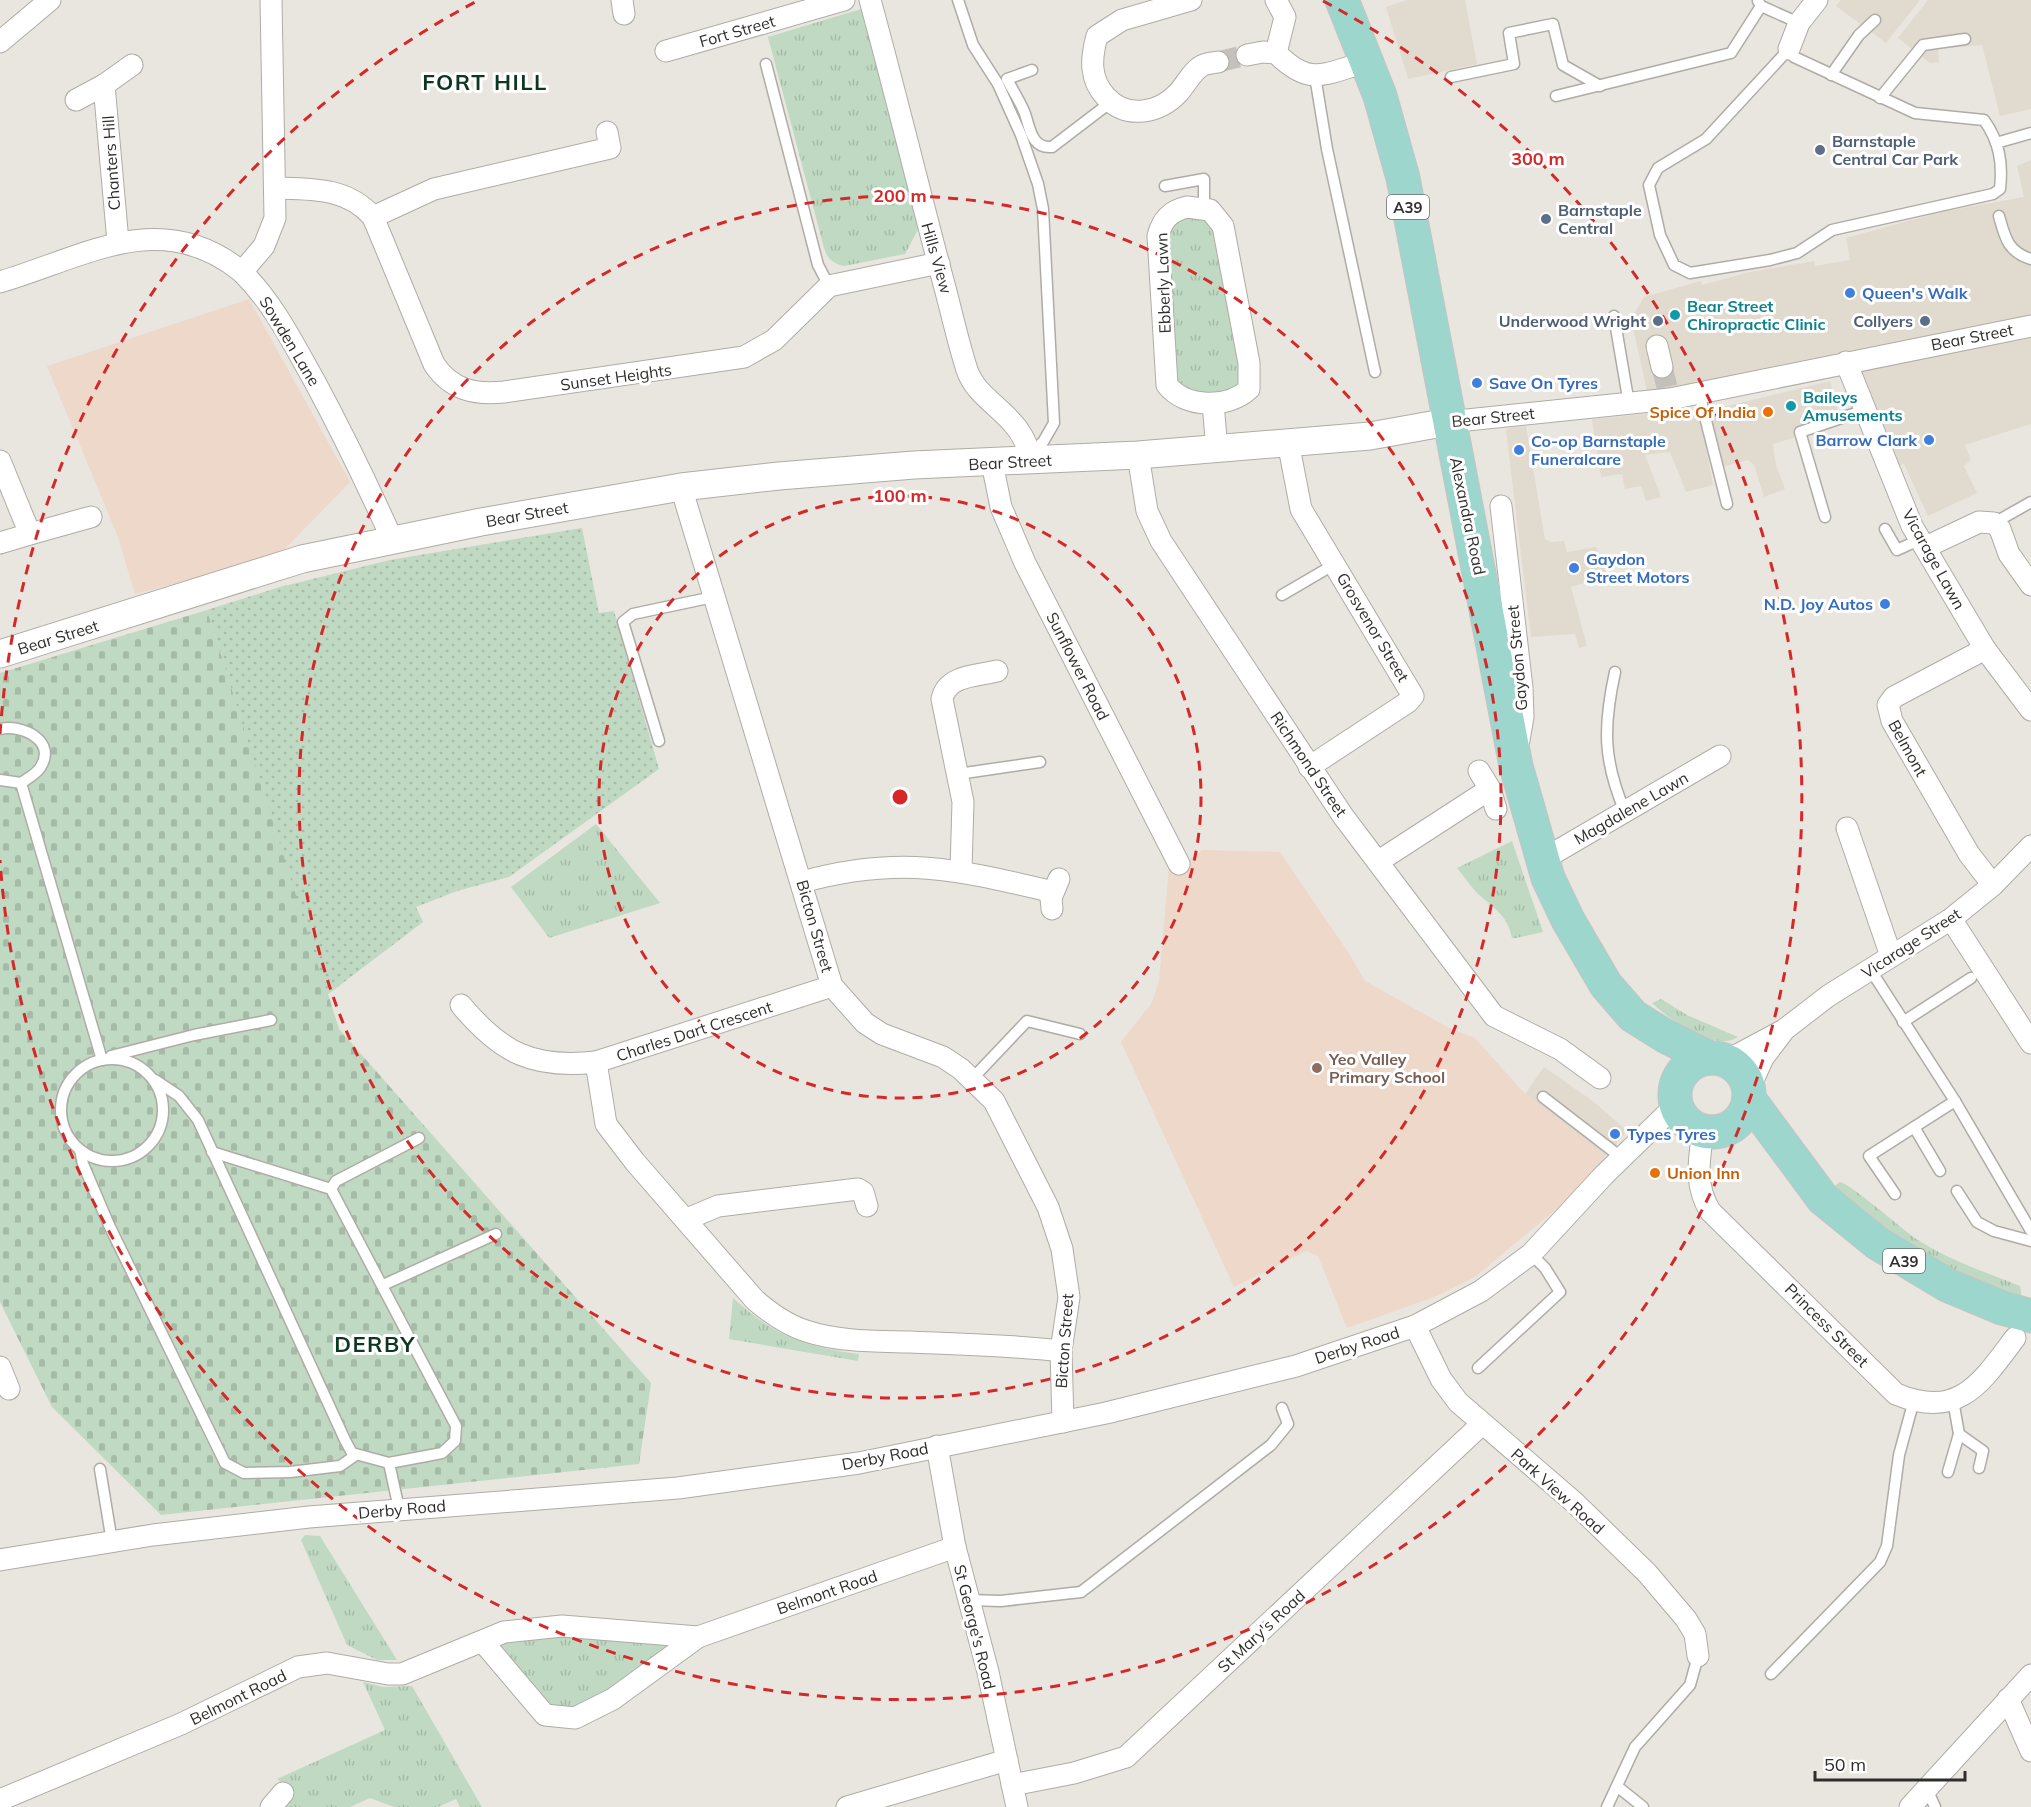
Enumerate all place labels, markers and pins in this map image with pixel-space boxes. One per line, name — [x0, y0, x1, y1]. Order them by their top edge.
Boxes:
place label: Barnstaple Central Car Park — [1832, 131, 1959, 169]
marker: Barnstaple Central Car Park — [1813, 143, 1827, 157]
place label: Barnstaple Central — [1558, 200, 1642, 238]
marker: Barnstaple Central — [1539, 212, 1553, 226]
place label: Queen's Walk — [1862, 283, 1969, 303]
marker: Queen's Walk — [1843, 286, 1857, 300]
place label: Bear Street Chiropractic Clinic — [1687, 296, 1825, 334]
marker: Bear Street Chiropractic Clinic — [1668, 308, 1682, 322]
place label: Underwood Wright — [1499, 311, 1646, 331]
place label: Collyers — [1853, 311, 1913, 331]
marker: Underwood Wright — [1651, 314, 1665, 328]
marker: Collyers — [1918, 314, 1932, 328]
place label: Save On Tyres — [1489, 373, 1598, 393]
marker: Save On Tyres — [1470, 376, 1484, 390]
place label: Baileys Amusements — [1803, 387, 1903, 425]
marker: Baileys Amusements — [1784, 399, 1798, 413]
place label: Spice Of India — [1649, 402, 1756, 422]
marker: Spice Of India — [1761, 405, 1775, 419]
place label: Barrow Clark — [1816, 430, 1918, 450]
place label: Co-op Barnstaple Funeralcare — [1531, 431, 1666, 469]
marker: Barrow Clark — [1922, 433, 1936, 447]
marker: Co-op Barnstaple Funeralcare — [1512, 443, 1526, 457]
place label: Gaydon Street Motors — [1586, 549, 1689, 587]
marker: Gaydon Street Motors — [1567, 561, 1581, 575]
place label: N.D. Joy Autos — [1764, 594, 1873, 614]
marker: N.D. Joy Autos — [1878, 597, 1892, 611]
centre of rings — [890, 787, 910, 807]
place label: Yeo Valley Primary School — [1328, 1049, 1445, 1087]
marker: Yeo Valley Primary School — [1310, 1061, 1324, 1075]
place label: Types Tyres — [1627, 1124, 1716, 1144]
marker: Types Tyres — [1608, 1127, 1622, 1141]
place label: Union Inn — [1667, 1163, 1740, 1183]
marker: Union Inn — [1648, 1166, 1662, 1180]

